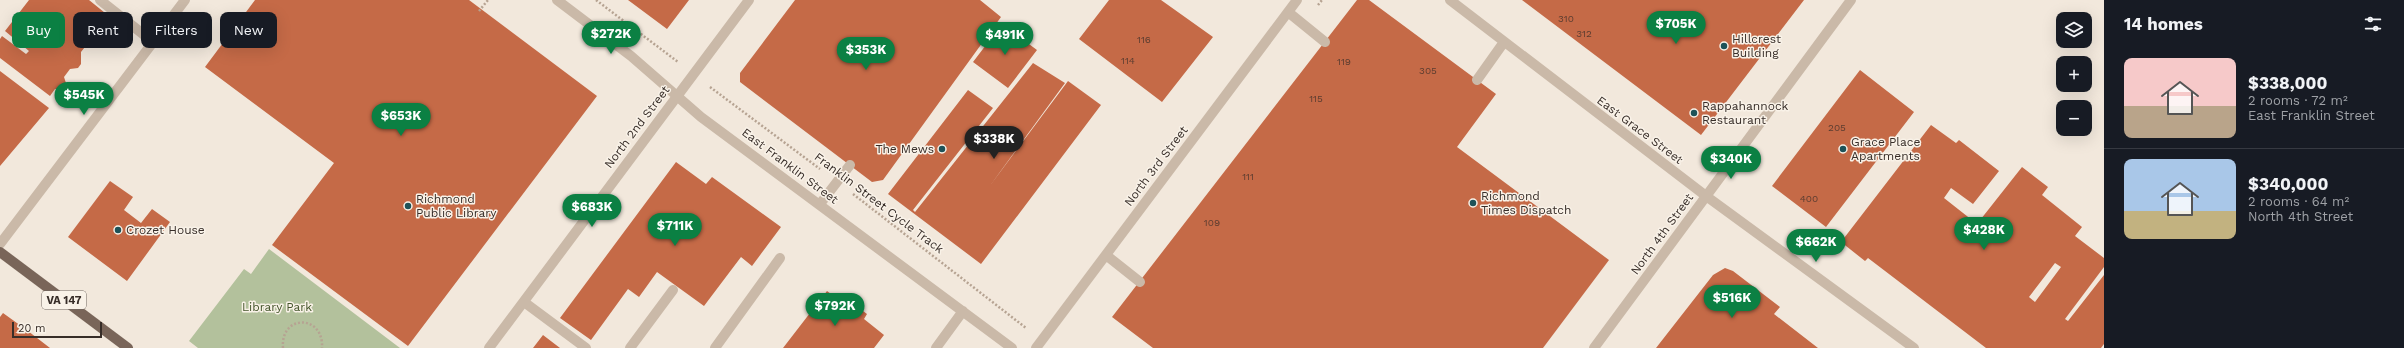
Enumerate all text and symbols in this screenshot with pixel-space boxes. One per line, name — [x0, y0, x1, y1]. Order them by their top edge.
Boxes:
pin: $705K — [1648, 11, 1704, 45]
chip: Buy — [12, 12, 65, 48]
chip: Rent — [73, 12, 133, 48]
chip: Filters — [141, 12, 212, 48]
chip: New — [220, 12, 277, 48]
map controls — [2056, 12, 2092, 136]
button: layers — [2056, 12, 2092, 48]
house number: 310 — [1558, 13, 1574, 24]
icon: filters — [2362, 13, 2384, 35]
text: 14 homes — [2124, 14, 2203, 34]
text: $705K — [1656, 16, 1696, 31]
pin: $272K — [583, 21, 639, 55]
pin: $491K — [977, 22, 1033, 56]
text: $272K — [591, 26, 631, 41]
text: $491K — [985, 27, 1025, 42]
house number: 312 — [1576, 28, 1592, 39]
place label: Hillcrest Building — [1732, 32, 1781, 60]
house number: 116 — [1137, 34, 1151, 45]
pin: $353K — [838, 37, 894, 71]
marker: Hillcrest Building — [1719, 41, 1729, 51]
text: $353K — [846, 42, 886, 57]
house number: 114 — [1121, 55, 1135, 66]
house number: 119 — [1337, 56, 1351, 67]
button: + — [2056, 56, 2092, 92]
house number: 305 — [1419, 65, 1437, 76]
text: $338,000 — [2248, 73, 2327, 93]
icon: home — [2156, 74, 2204, 122]
pin: $545K — [56, 82, 112, 116]
street label: North 2nd Street — [602, 83, 672, 171]
text: $545K — [64, 87, 104, 102]
house number: 115 — [1309, 93, 1323, 104]
street label: East Grace Street — [1594, 93, 1686, 167]
text: 2 rooms · 72 m² — [2248, 93, 2348, 108]
place label: Rappahannock Restaurant — [1702, 99, 1789, 127]
button: − — [2056, 100, 2092, 136]
pin: $653K — [373, 103, 429, 137]
text: $653K — [381, 108, 421, 123]
marker: Rappahannock Restaurant — [1689, 108, 1699, 118]
text: East Franklin Street — [2248, 108, 2375, 123]
house number: 205 — [1828, 122, 1846, 133]
street label: North 3rd Street — [1121, 123, 1191, 209]
street label: East Franklin Street — [739, 125, 841, 207]
pin: $338K — [966, 126, 1022, 160]
text: $338K — [974, 131, 1014, 146]
place label: Grace Place Apartments — [1851, 135, 1920, 163]
place label: The Mews — [875, 142, 934, 156]
marker: The Mews — [937, 144, 947, 154]
marker: Grace Place Apartments — [1838, 144, 1848, 154]
pin: $340K — [1703, 146, 1759, 180]
street label: Franklin Street Cycle Track — [812, 150, 947, 256]
text: $340K — [1710, 151, 1752, 166]
house number: 111 — [1242, 171, 1254, 182]
text: $340,000 — [2248, 174, 2328, 194]
icon: home — [2156, 175, 2204, 223]
place label: Richmond Times Dispatch — [1481, 189, 1571, 217]
street label: North 4th Street — [1628, 191, 1696, 277]
place label: Richmond Public Library — [416, 192, 497, 220]
house number: 400 — [1800, 193, 1818, 204]
pin: $683K — [564, 194, 620, 228]
text: 2 rooms · 64 m² — [2248, 194, 2349, 209]
marker: Richmond Times Dispatch — [1468, 198, 1478, 208]
text: $683K — [571, 199, 613, 214]
marker: Richmond Public Library — [403, 201, 413, 211]
text: North 4th Street — [2248, 209, 2353, 224]
pin: $711K — [647, 213, 703, 247]
house number: 109 — [1204, 217, 1220, 228]
pin: $428K — [1956, 217, 2012, 251]
text: $711K — [657, 218, 693, 233]
text: $428K — [1963, 222, 2005, 237]
place label: Crozet House — [126, 223, 205, 237]
marker: Crozet House — [113, 225, 123, 235]
pin: $662K — [1788, 229, 1844, 263]
text: $662K — [1795, 234, 1837, 249]
pin: $516K — [1704, 285, 1760, 319]
text: $516K — [1713, 290, 1751, 305]
road number: VA 147 — [42, 291, 86, 309]
pin: $792K — [807, 293, 863, 327]
text: $792K — [814, 298, 856, 313]
park label: Library Park — [242, 300, 312, 314]
scale bar — [12, 320, 102, 339]
text: 20 m — [18, 322, 46, 335]

